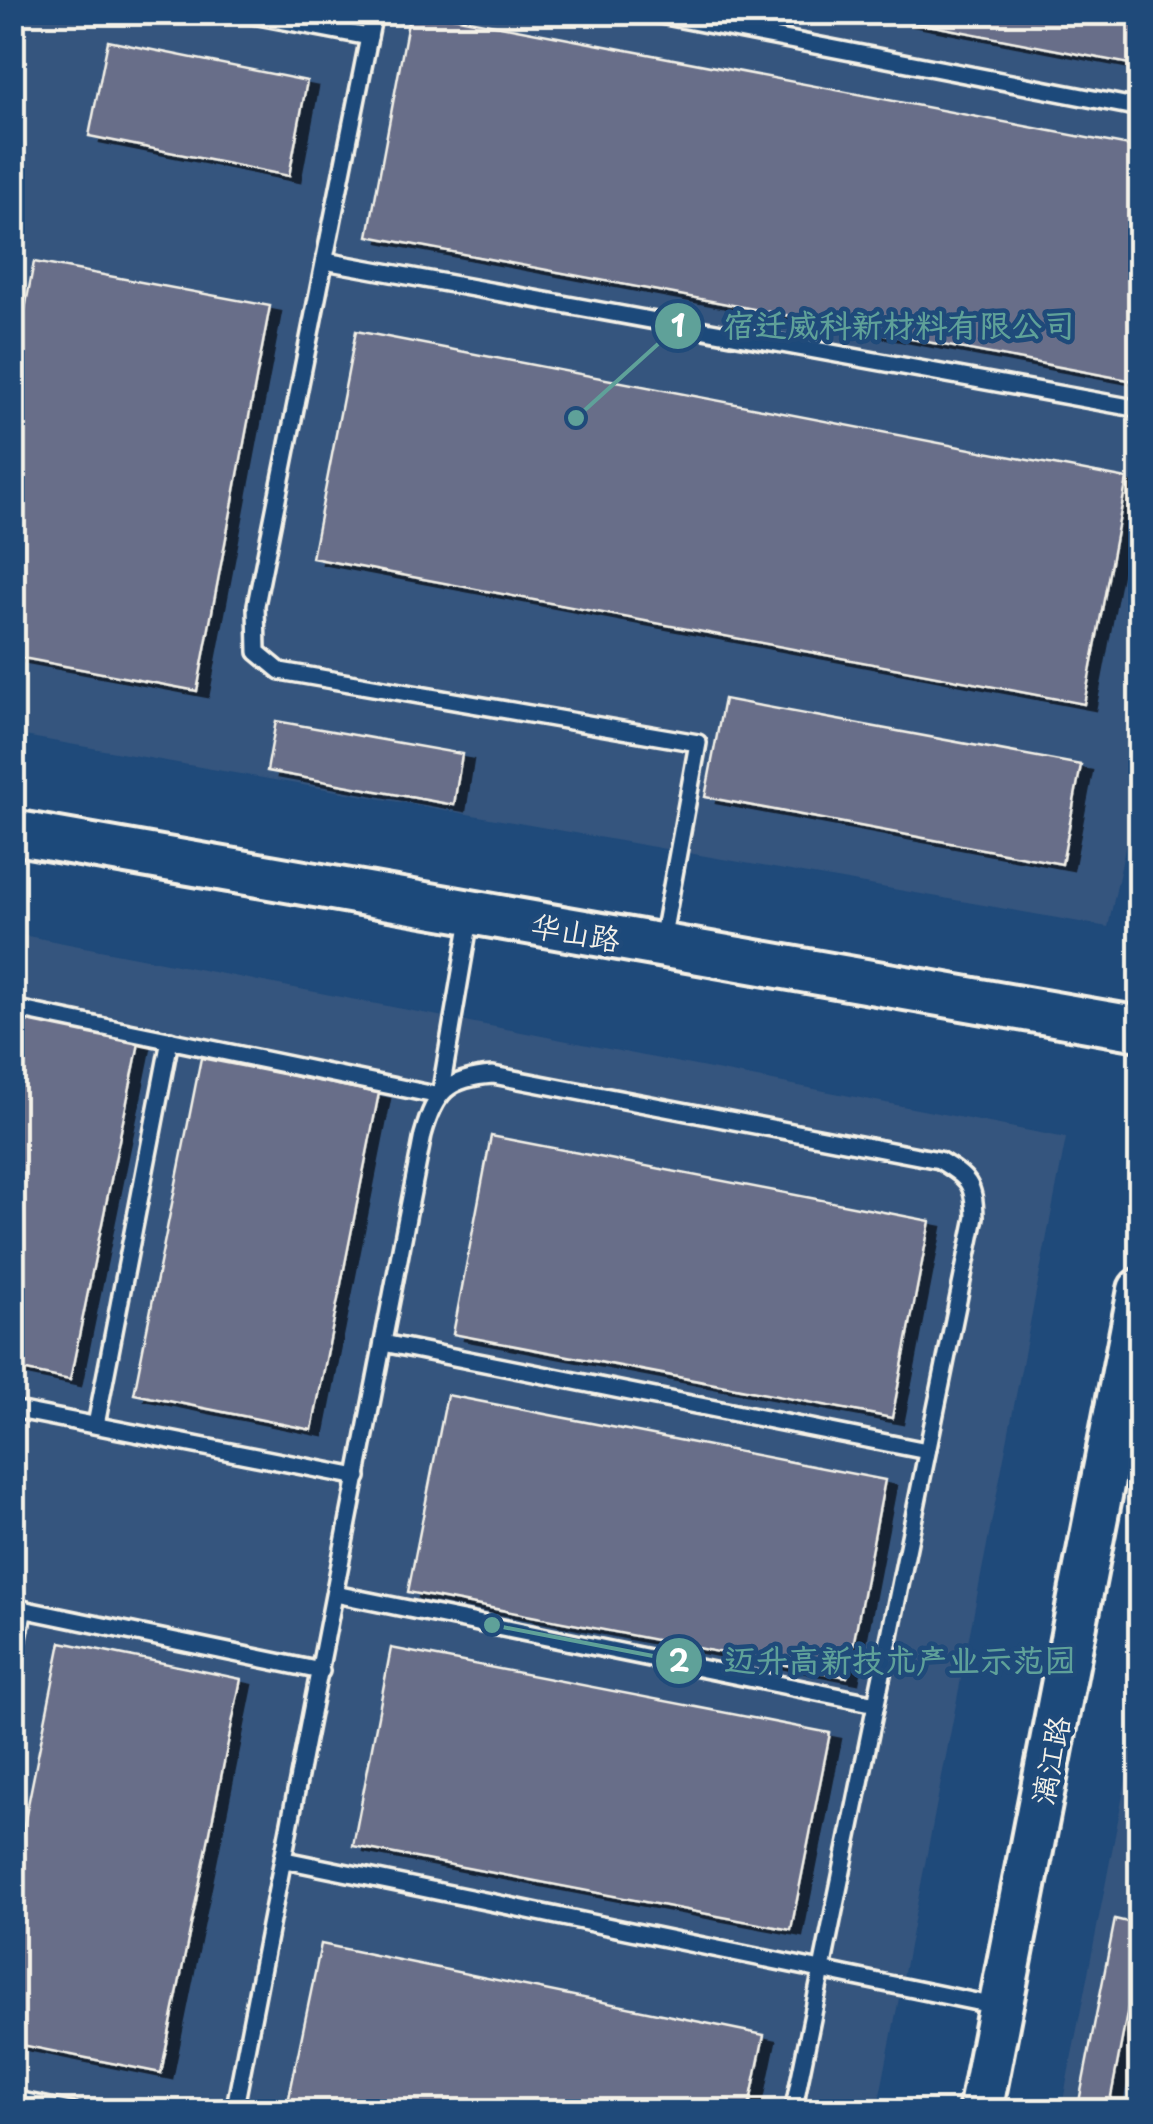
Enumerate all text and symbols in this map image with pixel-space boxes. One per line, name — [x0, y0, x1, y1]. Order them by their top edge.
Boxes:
callout: 宿迁威科新材料有限公司 — [653, 295, 1095, 357]
text: 宿迁威科新材料有限公司 — [723, 300, 1075, 348]
text: 1 — [671, 302, 685, 347]
street label: 华山路 — [528, 901, 624, 961]
callout: 迈升高新技术产业示范园 — [654, 1630, 1096, 1692]
text: 迈升高新技术产业示范园 — [724, 1635, 1076, 1683]
text: 2 — [668, 1637, 690, 1682]
street label: 漓江路 — [1018, 1712, 1080, 1808]

